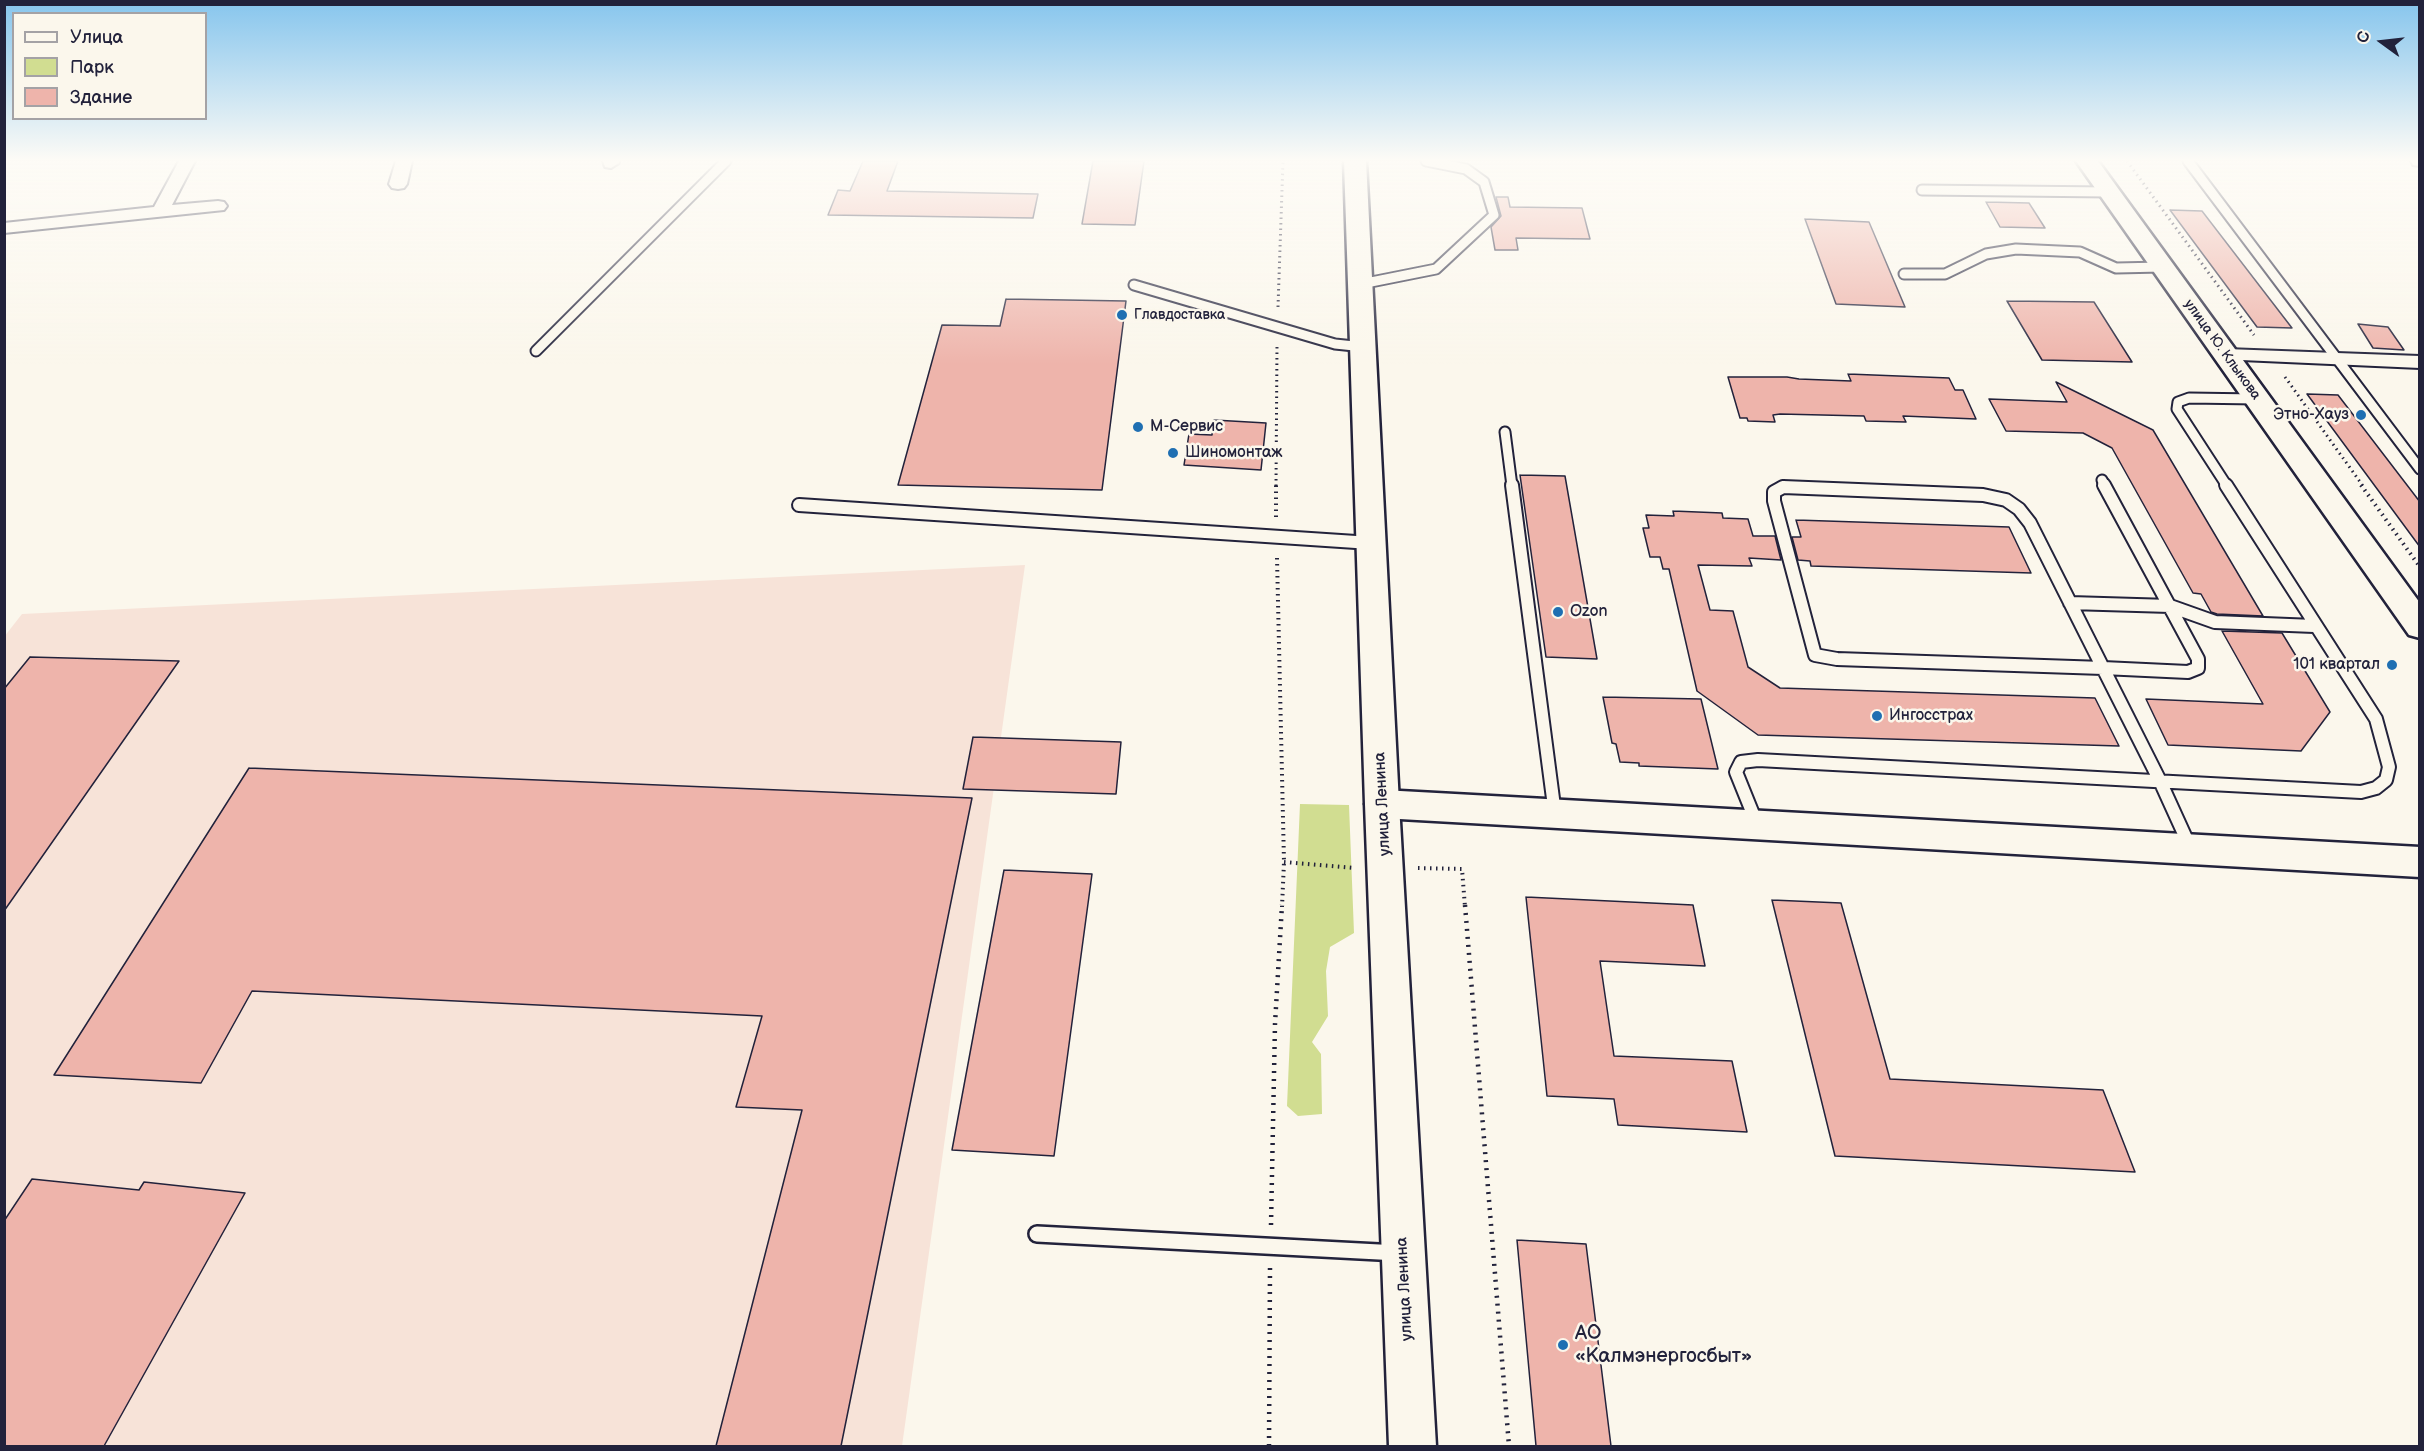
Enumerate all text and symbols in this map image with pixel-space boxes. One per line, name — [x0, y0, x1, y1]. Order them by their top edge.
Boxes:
legend — [12, 12, 207, 120]
north arrow — [2352, 12, 2412, 72]
text: Улица — [70, 27, 123, 48]
text: С — [2354, 29, 2375, 45]
text: Парк — [70, 57, 114, 78]
text: Здание — [70, 87, 132, 108]
street label: улица Ю. Клыкова — [2180, 297, 2264, 403]
place label: Главдоставка — [1134, 307, 1225, 323]
marker: Главдоставка — [1115, 308, 1129, 322]
place label: Этно-Хауз — [2273, 405, 2349, 425]
marker: Этно-Хауз — [2354, 408, 2368, 422]
place label: М-Сервис — [1150, 417, 1223, 437]
marker: М-Сервис — [1131, 420, 1145, 434]
place label: Шиномонтаж — [1185, 443, 1282, 463]
marker: Шиномонтаж — [1166, 446, 1180, 460]
place label: Ozon — [1570, 602, 1608, 622]
marker: Ozon — [1551, 605, 1565, 619]
place label: 101 квартал — [2293, 655, 2380, 675]
marker: 101 квартал — [2385, 658, 2399, 672]
place label: Ингосстрах — [1889, 706, 1973, 726]
marker: Ингосстрах — [1870, 709, 1884, 723]
street label: улица Ленина — [1371, 751, 1395, 857]
street label: улица Ленина — [1393, 1236, 1417, 1342]
place label: АО «Калмэнергосбыт» — [1575, 1322, 1752, 1369]
marker: АО «Калмэнергосбыт» — [1556, 1338, 1570, 1352]

